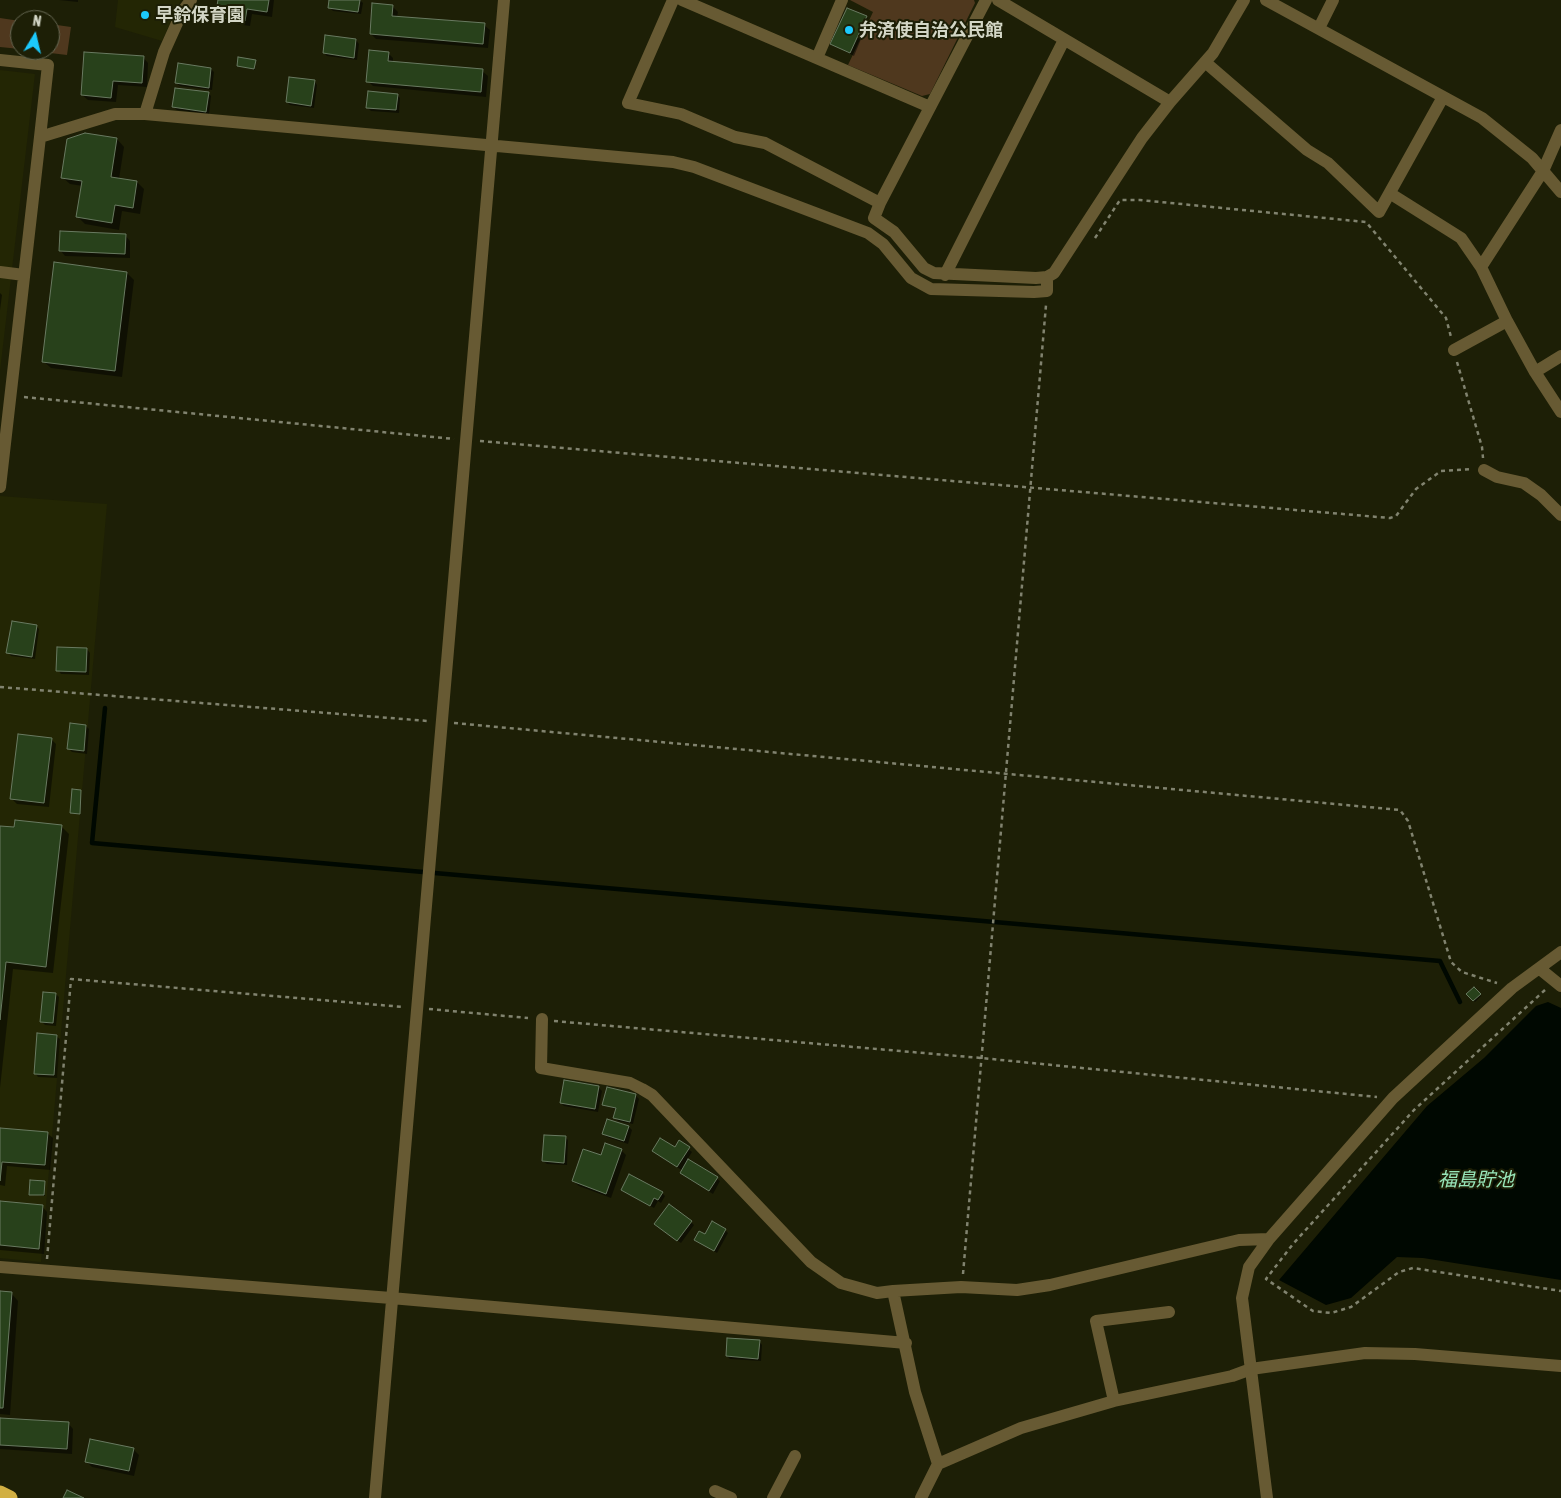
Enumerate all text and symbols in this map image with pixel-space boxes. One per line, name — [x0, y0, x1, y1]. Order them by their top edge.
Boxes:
place label: 早鈴保育園 — [155, 4, 245, 26]
marker: 早鈴保育園 — [139, 9, 151, 21]
north arrow — [10, 10, 60, 60]
text: N — [32, 13, 43, 30]
place label: 弁済使自治公民館 — [859, 19, 1003, 41]
marker: 弁済使自治公民館 — [843, 24, 855, 36]
water label: 福島貯池 — [1438, 1169, 1514, 1191]

